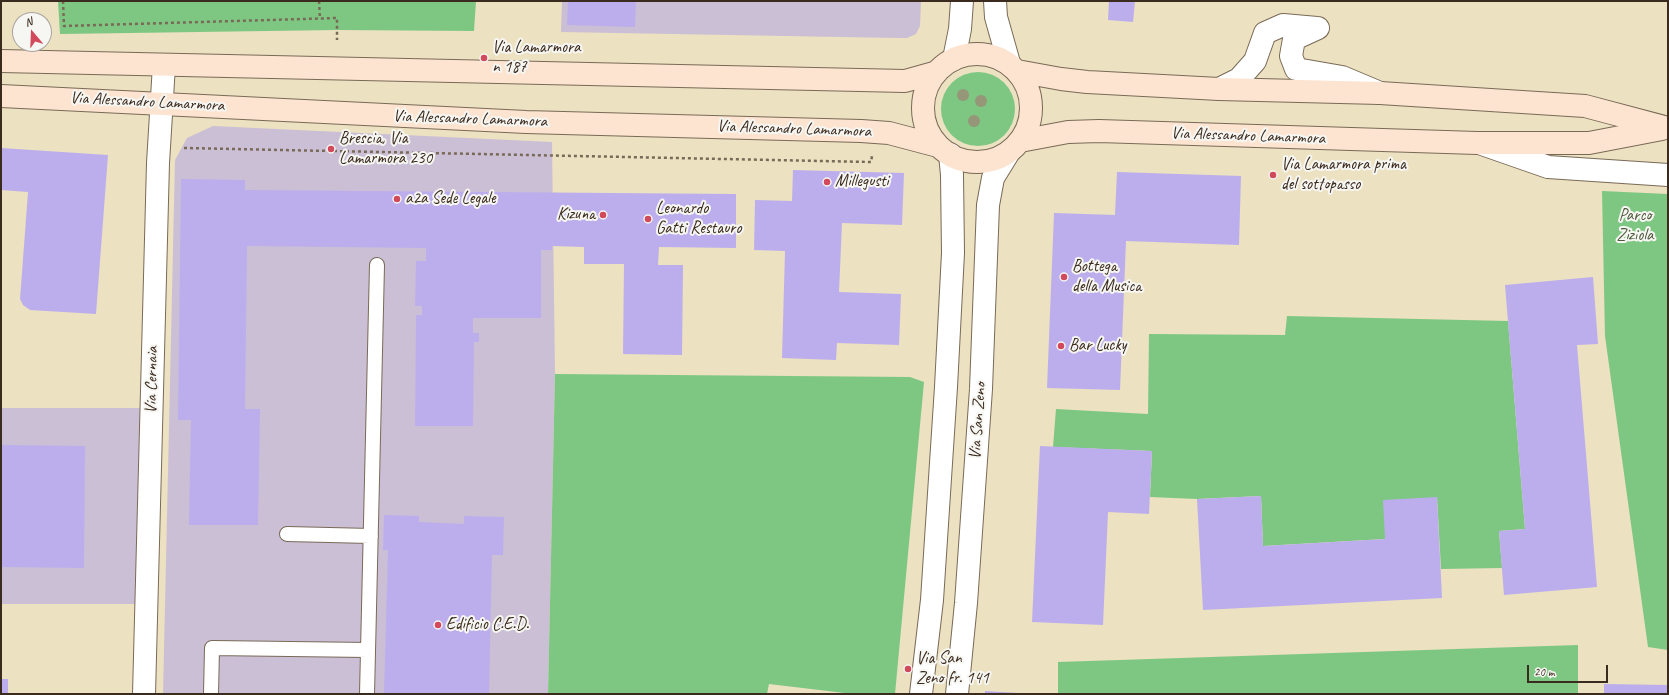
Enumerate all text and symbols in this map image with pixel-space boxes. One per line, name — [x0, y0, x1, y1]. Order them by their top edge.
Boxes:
north arrow — [12, 12, 52, 52]
text: N — [23, 14, 34, 29]
place label: Via Lamarmora n 187 — [492, 38, 581, 78]
marker: Via Lamarmora n 187 — [479, 53, 489, 63]
street label: Via Alessandro Lamarmora — [69, 88, 225, 116]
street label: Via Alessandro Lamarmora — [392, 106, 548, 132]
street label: Via Alessandro Lamarmora — [716, 116, 872, 142]
street label: Via Alessandro Lamarmora — [1170, 123, 1326, 149]
place label: Brescia, Via Lamarmora 230 — [339, 129, 432, 169]
marker: Brescia, Via Lamarmora 230 — [326, 144, 336, 154]
place label: Via Lamarmora prima del sottopasso — [1281, 155, 1406, 195]
marker: Via Lamarmora prima del sottopasso — [1268, 170, 1278, 180]
place label: Millegusti — [835, 172, 889, 192]
marker: Millegusti — [822, 177, 832, 187]
place label: a2a Sede Legale — [405, 189, 495, 209]
marker: a2a Sede Legale — [392, 194, 402, 204]
place label: Leonardo Gatti Restauro — [656, 199, 741, 239]
place label: Kizuna — [557, 205, 595, 225]
park label: Parco Ziziola — [1617, 206, 1653, 246]
marker: Kizuna — [598, 210, 608, 220]
marker: Leonardo Gatti Restauro — [643, 214, 653, 224]
place label: Bottega della Musica — [1072, 257, 1141, 297]
marker: Bottega della Musica — [1059, 272, 1069, 282]
place label: Bar Lucky — [1069, 336, 1126, 356]
marker: Bar Lucky — [1056, 341, 1066, 351]
street label: Via Cernaia — [141, 346, 163, 414]
street label: Via San Zeno — [965, 382, 991, 460]
place label: Edificio C.E.D. — [446, 615, 529, 635]
marker: Edificio C.E.D. — [433, 620, 443, 630]
place label: Via San Zeno fr. 141 — [916, 649, 989, 689]
scale bar — [1529, 657, 1610, 683]
marker: Via San Zeno fr. 141 — [903, 664, 913, 674]
text: 20 m — [1534, 664, 1554, 680]

